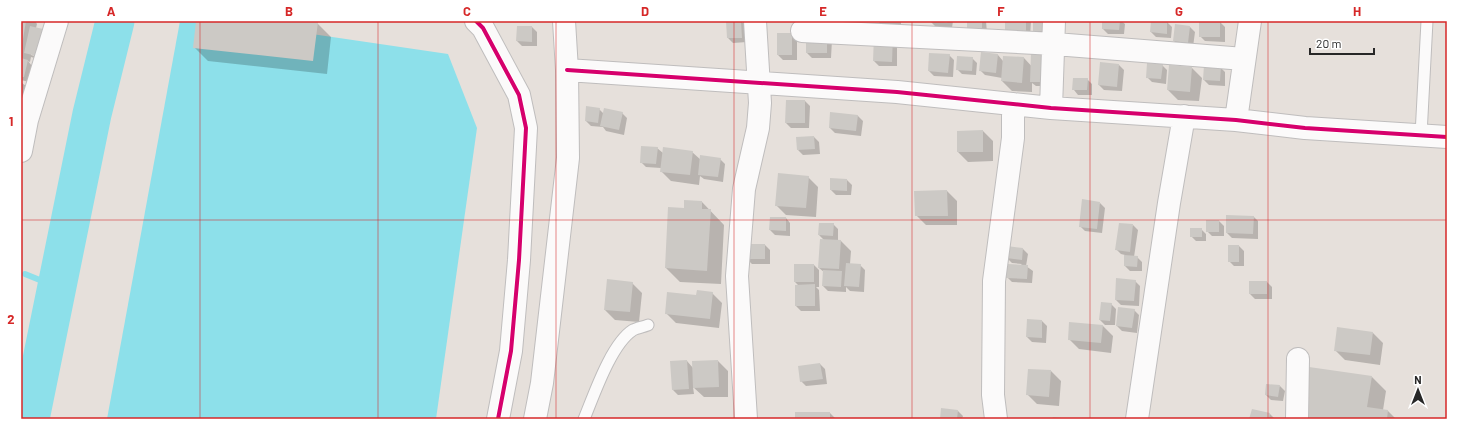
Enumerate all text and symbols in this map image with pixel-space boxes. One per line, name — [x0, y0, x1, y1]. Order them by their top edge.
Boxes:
text: A — [107, 3, 116, 19]
text: B — [285, 3, 293, 19]
text: C — [463, 3, 471, 19]
text: D — [641, 3, 649, 19]
text: E — [819, 3, 827, 19]
text: F — [997, 3, 1005, 19]
text: G — [1175, 3, 1183, 19]
text: H — [1353, 3, 1361, 19]
scale bar — [1310, 30, 1374, 56]
text: 20 m — [1316, 36, 1342, 50]
text: 1 — [9, 113, 13, 129]
text: 2 — [7, 311, 15, 327]
north arrow — [1398, 370, 1438, 410]
text: N — [1414, 373, 1422, 386]

